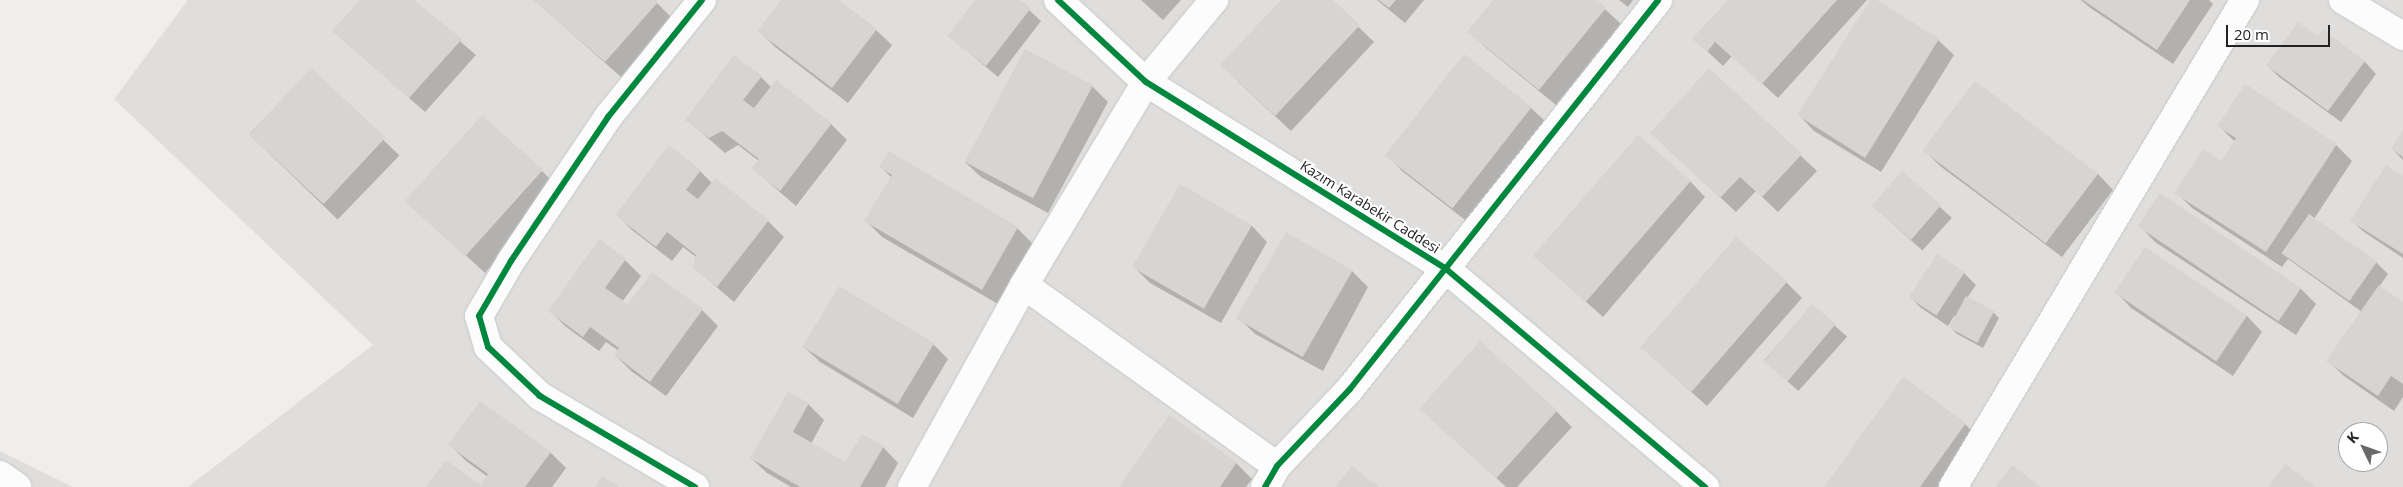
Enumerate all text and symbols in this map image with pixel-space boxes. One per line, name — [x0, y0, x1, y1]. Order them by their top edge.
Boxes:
scale bar — [2228, 15, 2332, 47]
text: 20 m — [2234, 24, 2269, 44]
street label: Kazım Karabekir Caddesi — [1297, 157, 1443, 257]
north arrow — [2338, 422, 2388, 472]
text: K — [2342, 427, 2362, 447]

